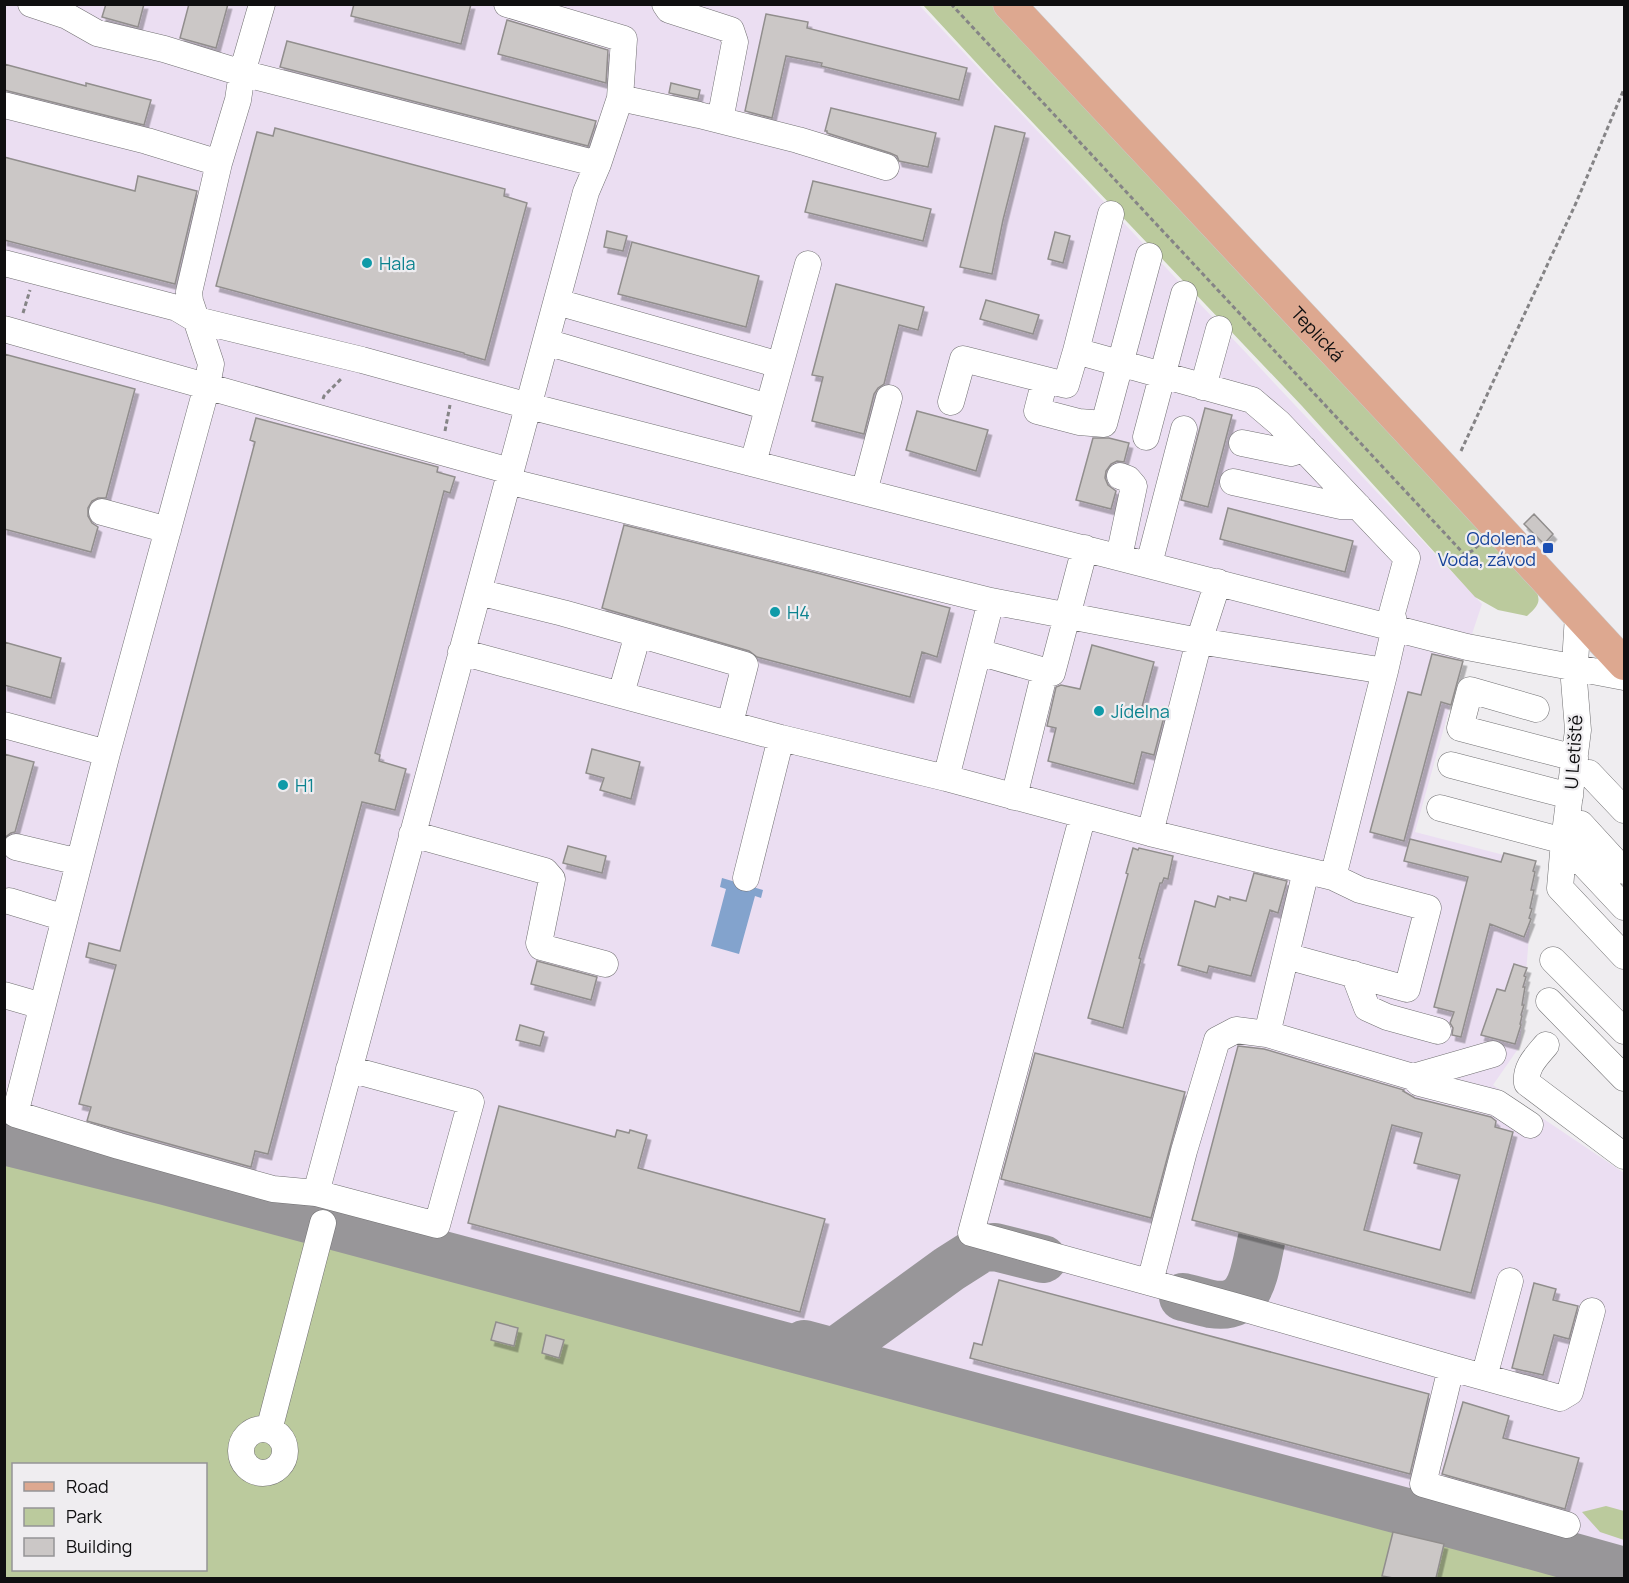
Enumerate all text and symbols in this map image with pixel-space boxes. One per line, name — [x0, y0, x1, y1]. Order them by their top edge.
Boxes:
place label: Hala — [379, 251, 416, 275]
marker: Hala — [360, 256, 374, 270]
street label: Teplická — [1286, 301, 1350, 367]
place label: Odolena Voda, závod — [1438, 526, 1536, 571]
marker: Odolena Voda, závod — [1541, 541, 1555, 555]
place label: H4 — [787, 600, 810, 624]
marker: H4 — [768, 605, 782, 619]
place label: Jídelna — [1111, 699, 1170, 723]
marker: Jídelna — [1092, 704, 1106, 718]
street label: U Letiště — [1558, 714, 1588, 790]
place label: H1 — [295, 773, 314, 797]
marker: H1 — [276, 778, 290, 792]
legend — [12, 1463, 207, 1571]
text: Road — [66, 1474, 109, 1498]
text: Park — [66, 1504, 103, 1528]
text: Building — [66, 1534, 132, 1558]

